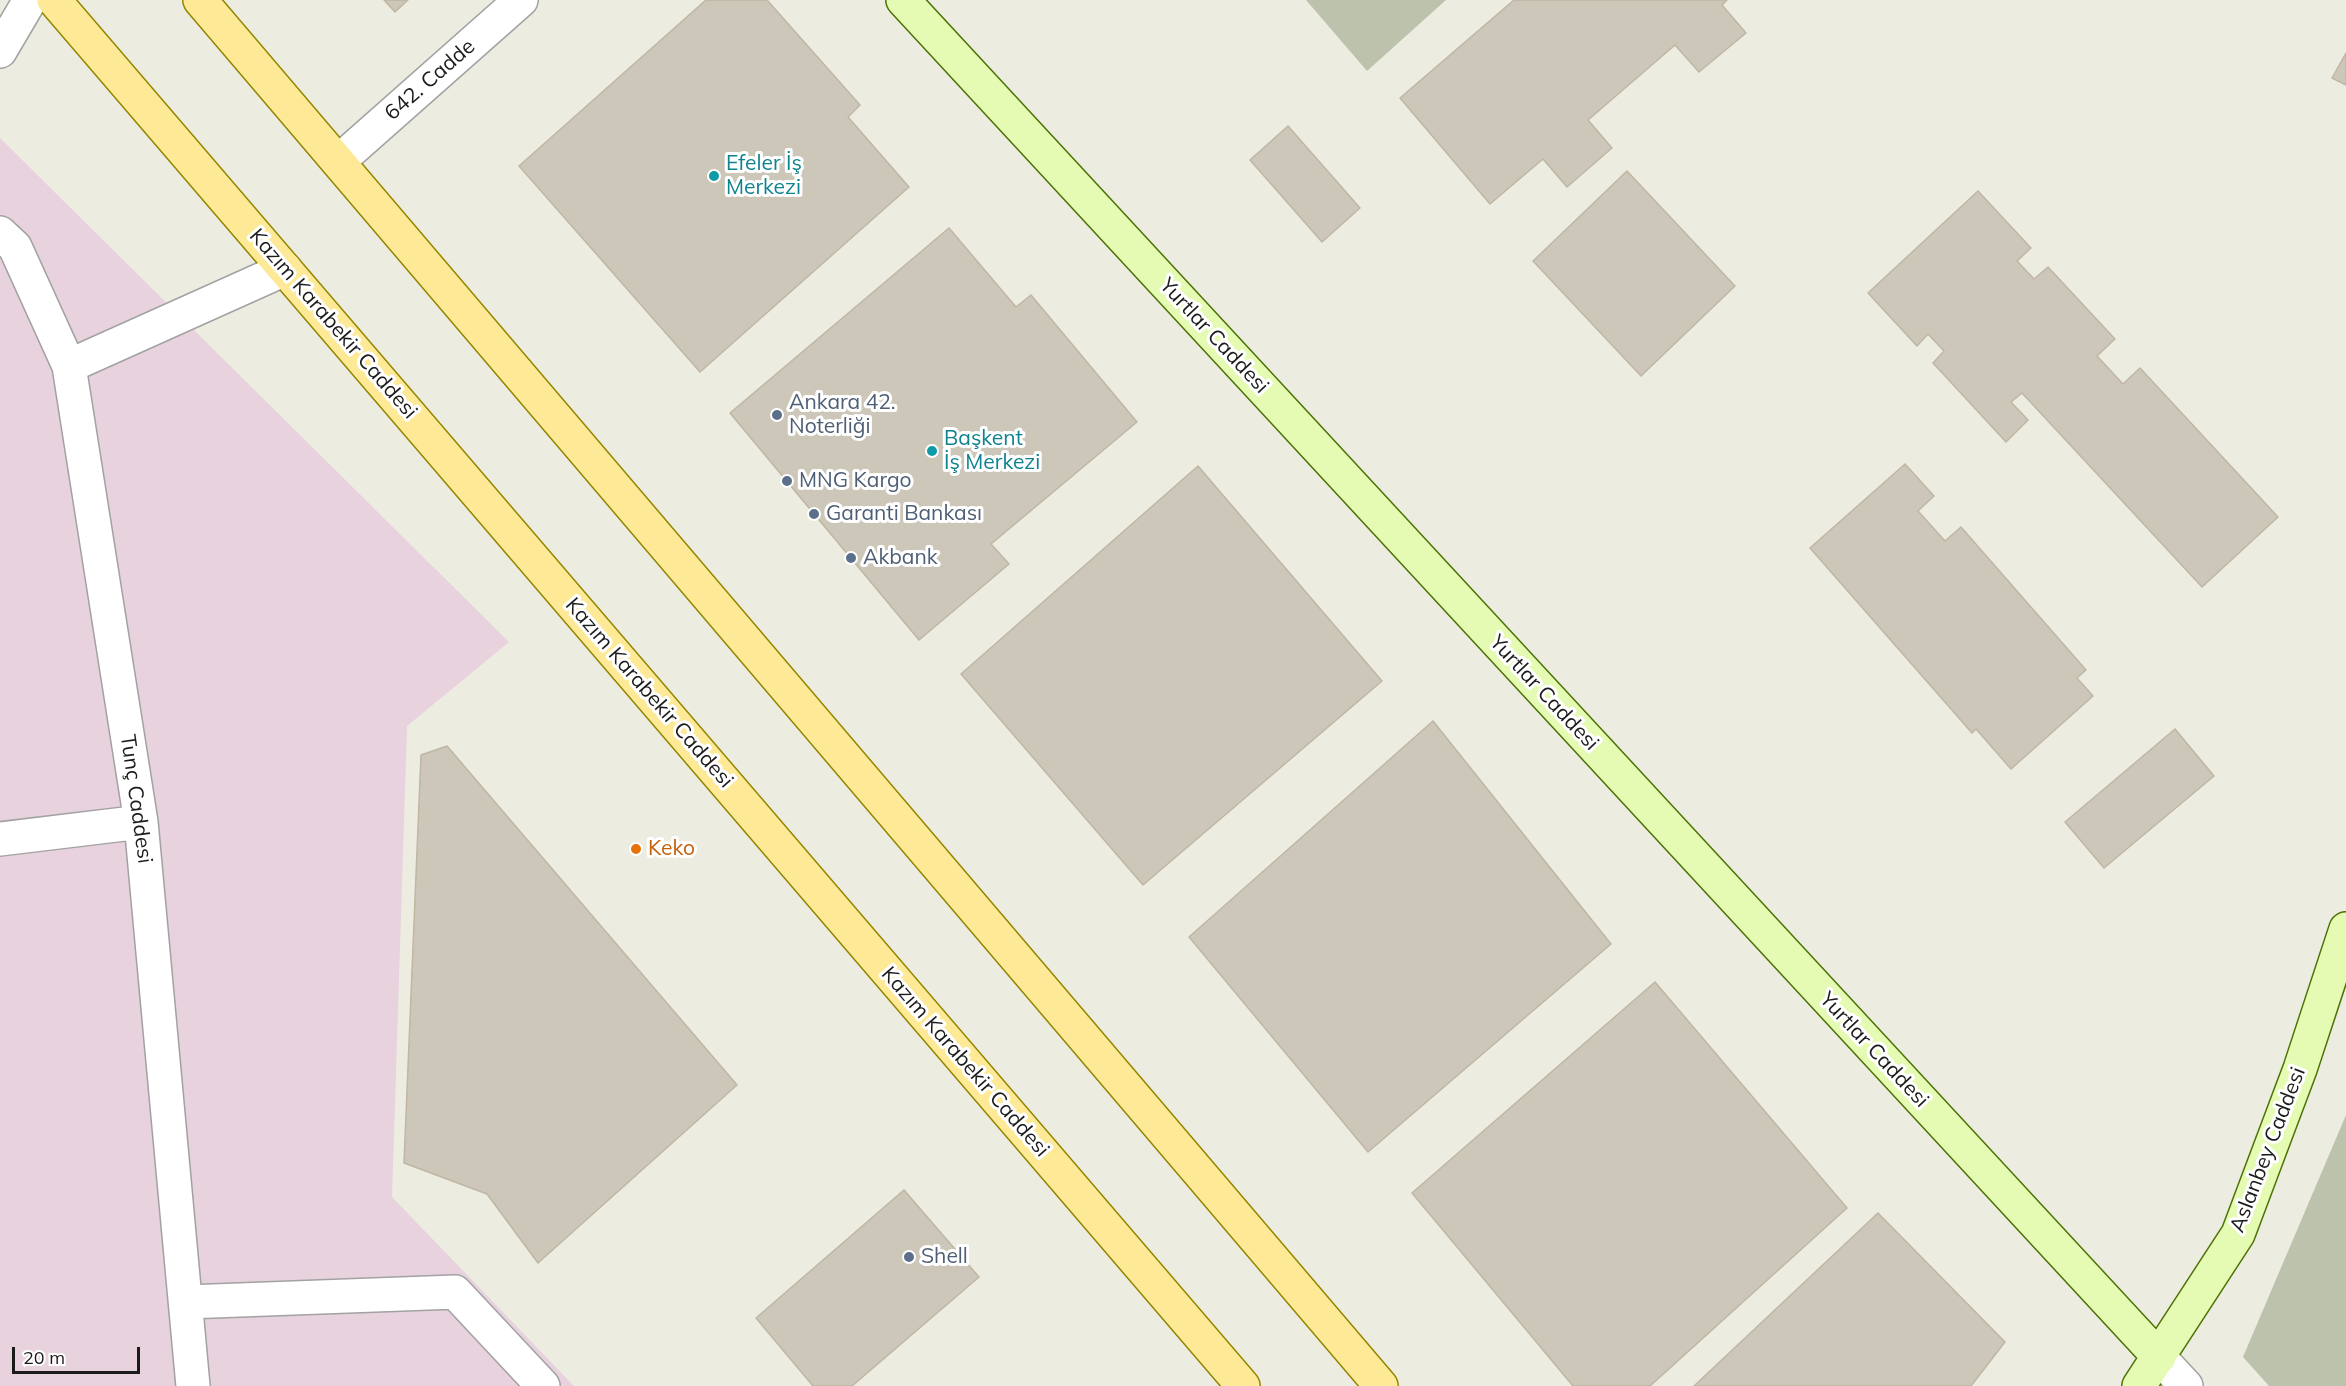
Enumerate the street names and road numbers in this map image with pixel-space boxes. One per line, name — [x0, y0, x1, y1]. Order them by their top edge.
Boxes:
street label: 642. Cadde — [380, 34, 480, 126]
street label: Kazım Karabekir Caddesi — [244, 224, 422, 424]
street label: Yurtlar Caddesi — [1154, 273, 1274, 399]
street label: Kazım Karabekir Caddesi — [560, 593, 738, 793]
street label: Yurtlar Caddesi — [1484, 630, 1604, 756]
street label: Tunç Caddesi — [114, 733, 158, 865]
street label: Kazım Karabekir Caddesi — [876, 962, 1054, 1162]
street label: Yurtlar Caddesi — [1814, 987, 1934, 1113]
street label: Aslanbey Caddesi — [2225, 1064, 2311, 1236]

